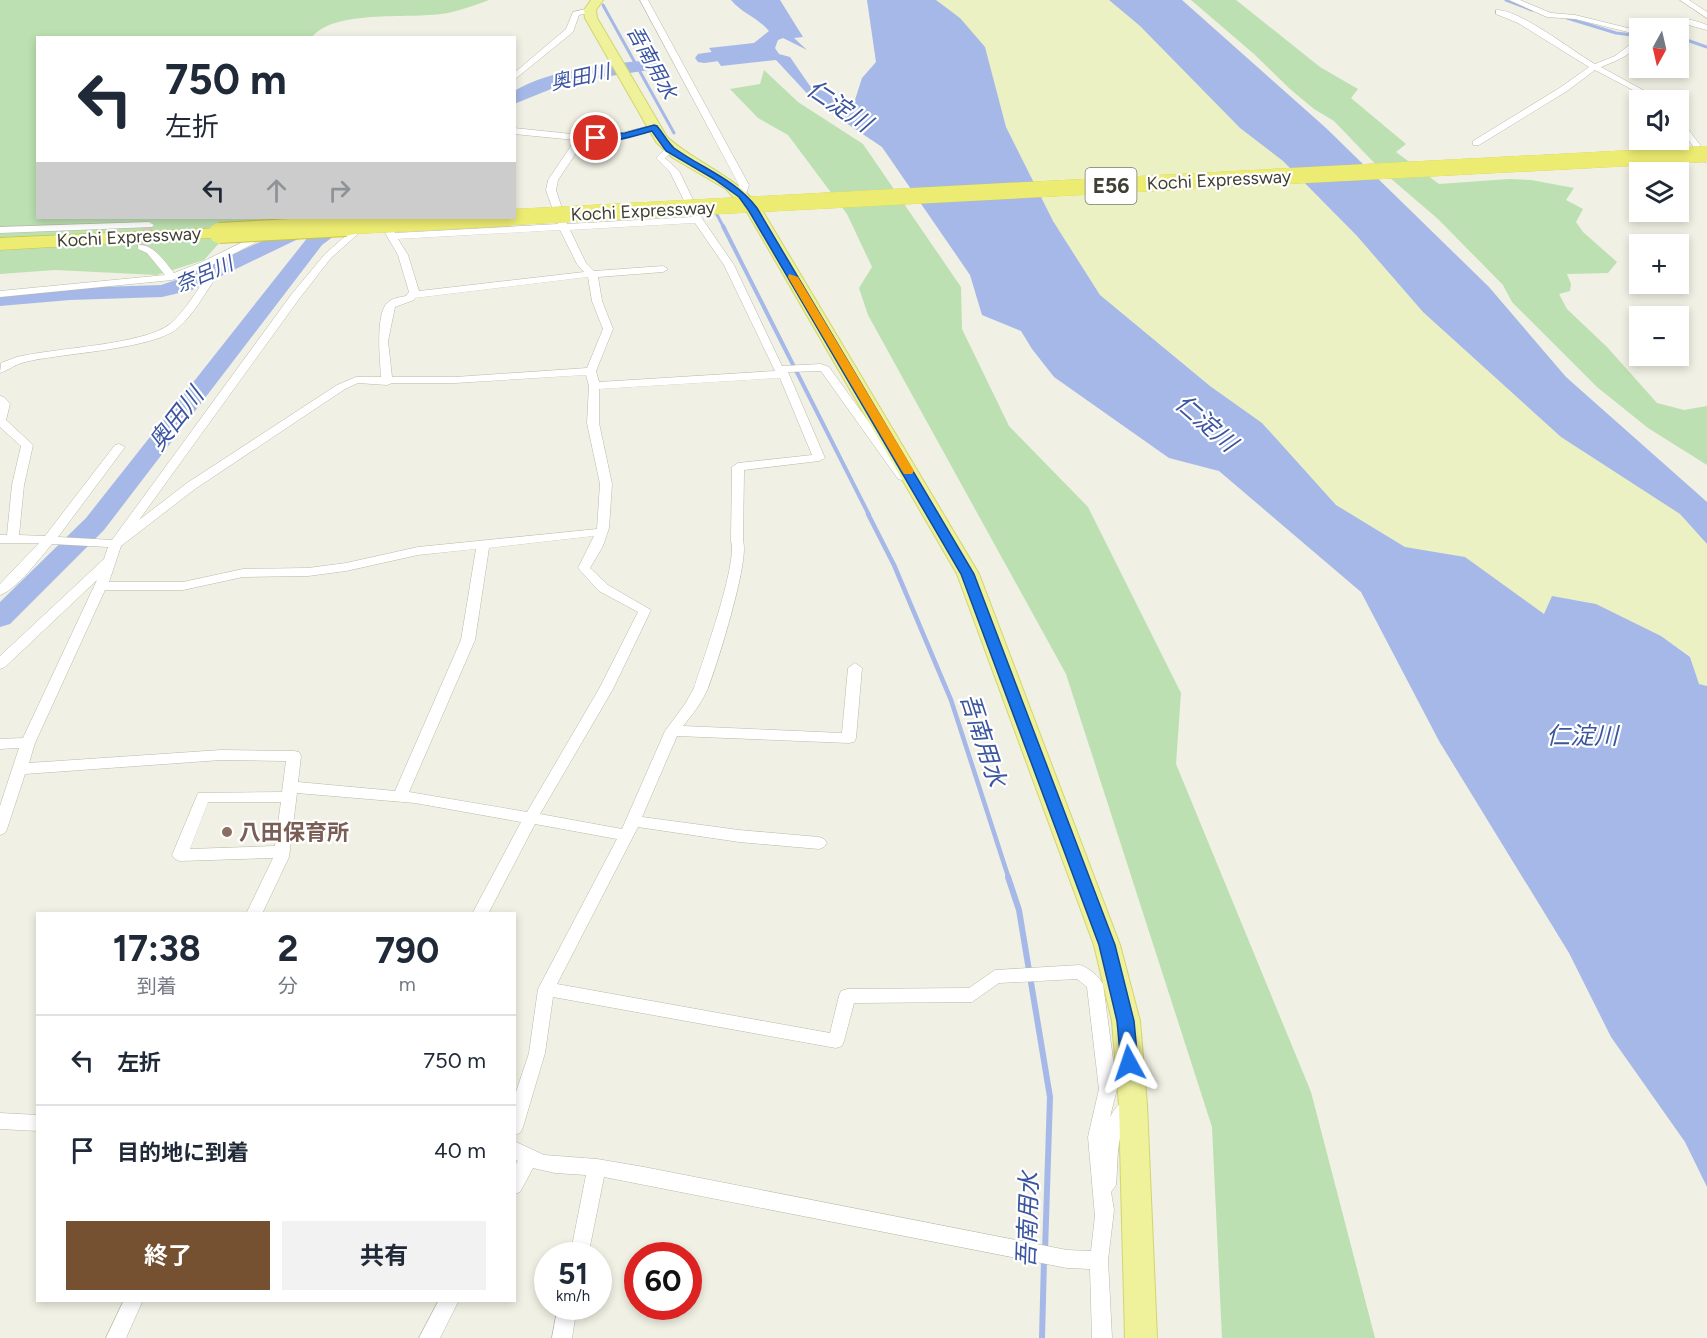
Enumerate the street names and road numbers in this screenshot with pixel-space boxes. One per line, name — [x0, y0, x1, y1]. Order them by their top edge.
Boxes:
street label: Kochi Expressway — [1146, 165, 1292, 195]
road number: E56 — [1086, 168, 1136, 204]
street label: Kochi Expressway — [570, 196, 716, 226]
street label: Kochi Expressway — [56, 222, 202, 252]

